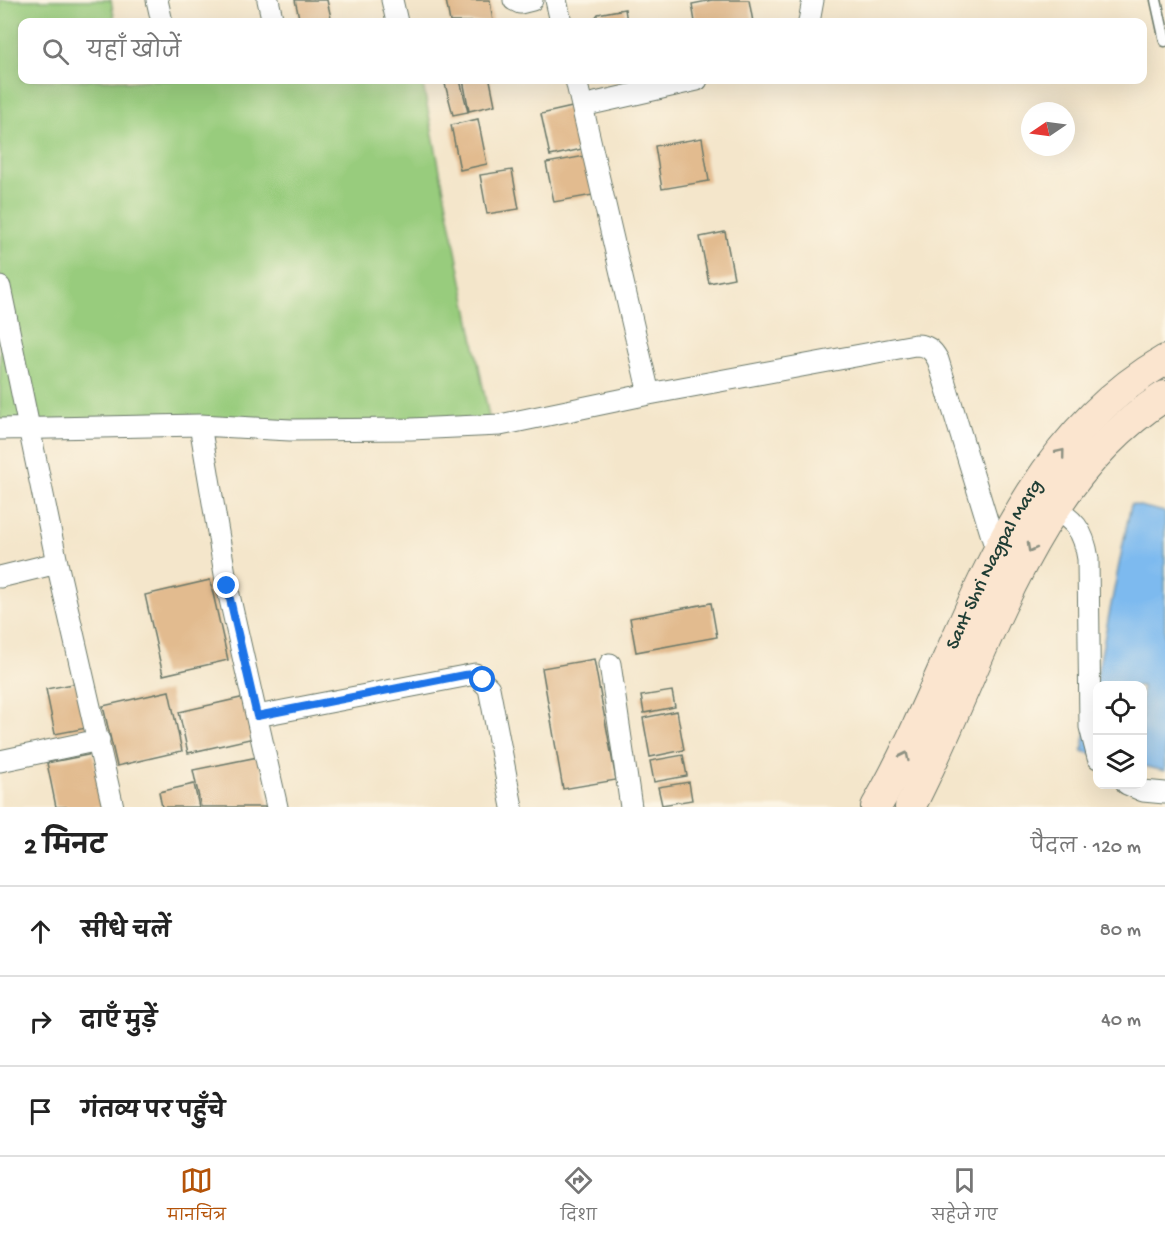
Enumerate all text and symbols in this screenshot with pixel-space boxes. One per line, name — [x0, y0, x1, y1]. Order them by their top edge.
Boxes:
search box — [18, 18, 1147, 84]
icon: search — [39, 35, 72, 68]
text: यहाँ खोजें — [87, 40, 181, 66]
north arrow — [1021, 102, 1075, 156]
one-way arrow — [1053, 449, 1064, 460]
street label: Sant Shri Nagpal Marg — [942, 475, 1048, 653]
one-way arrow — [1027, 542, 1038, 552]
route end — [213, 572, 239, 598]
route start — [469, 666, 495, 692]
map controls — [1093, 681, 1147, 789]
button: locate — [1093, 681, 1147, 735]
button: layers — [1093, 735, 1147, 789]
one-way arrow — [897, 752, 909, 763]
text: 2 मिनट — [24, 833, 106, 864]
text: पैदल · 120 m — [1031, 837, 1141, 860]
icon: ahead — [24, 915, 57, 948]
text: सीधे चलें — [81, 920, 171, 946]
text: 80 m — [1100, 920, 1141, 943]
icon: right — [24, 1005, 57, 1038]
text: दाएँ मुड़ें — [81, 1010, 157, 1036]
text: 40 m — [1101, 1010, 1141, 1033]
icon: arrive — [24, 1095, 57, 1128]
text: गंतव्य पर पहुँचे — [81, 1100, 225, 1126]
tab: मानचित्र — [167, 1164, 226, 1232]
tab: दिशा — [561, 1164, 597, 1232]
tab: सहेजे गए — [932, 1164, 998, 1232]

